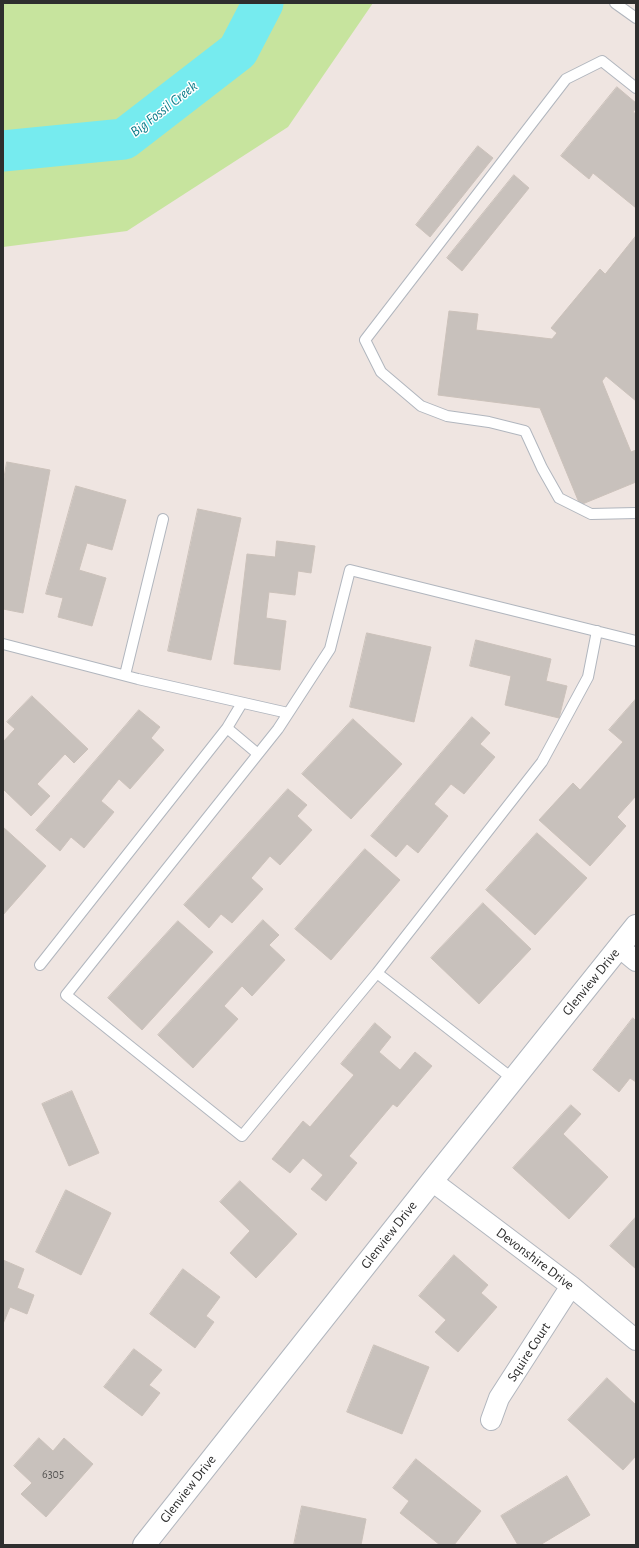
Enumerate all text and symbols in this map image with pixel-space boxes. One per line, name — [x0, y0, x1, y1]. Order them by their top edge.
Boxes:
water label: Big Fossil Creek — [127, 77, 201, 141]
street label: Glenview Drive — [559, 945, 623, 1019]
street label: Glenview Drive — [357, 1198, 421, 1272]
street label: Devonshire Drive — [493, 1224, 577, 1294]
street label: Squire Court — [504, 1319, 554, 1385]
street label: Glenview Drive — [156, 1452, 220, 1526]
house number: 6305 — [42, 1467, 64, 1481]

